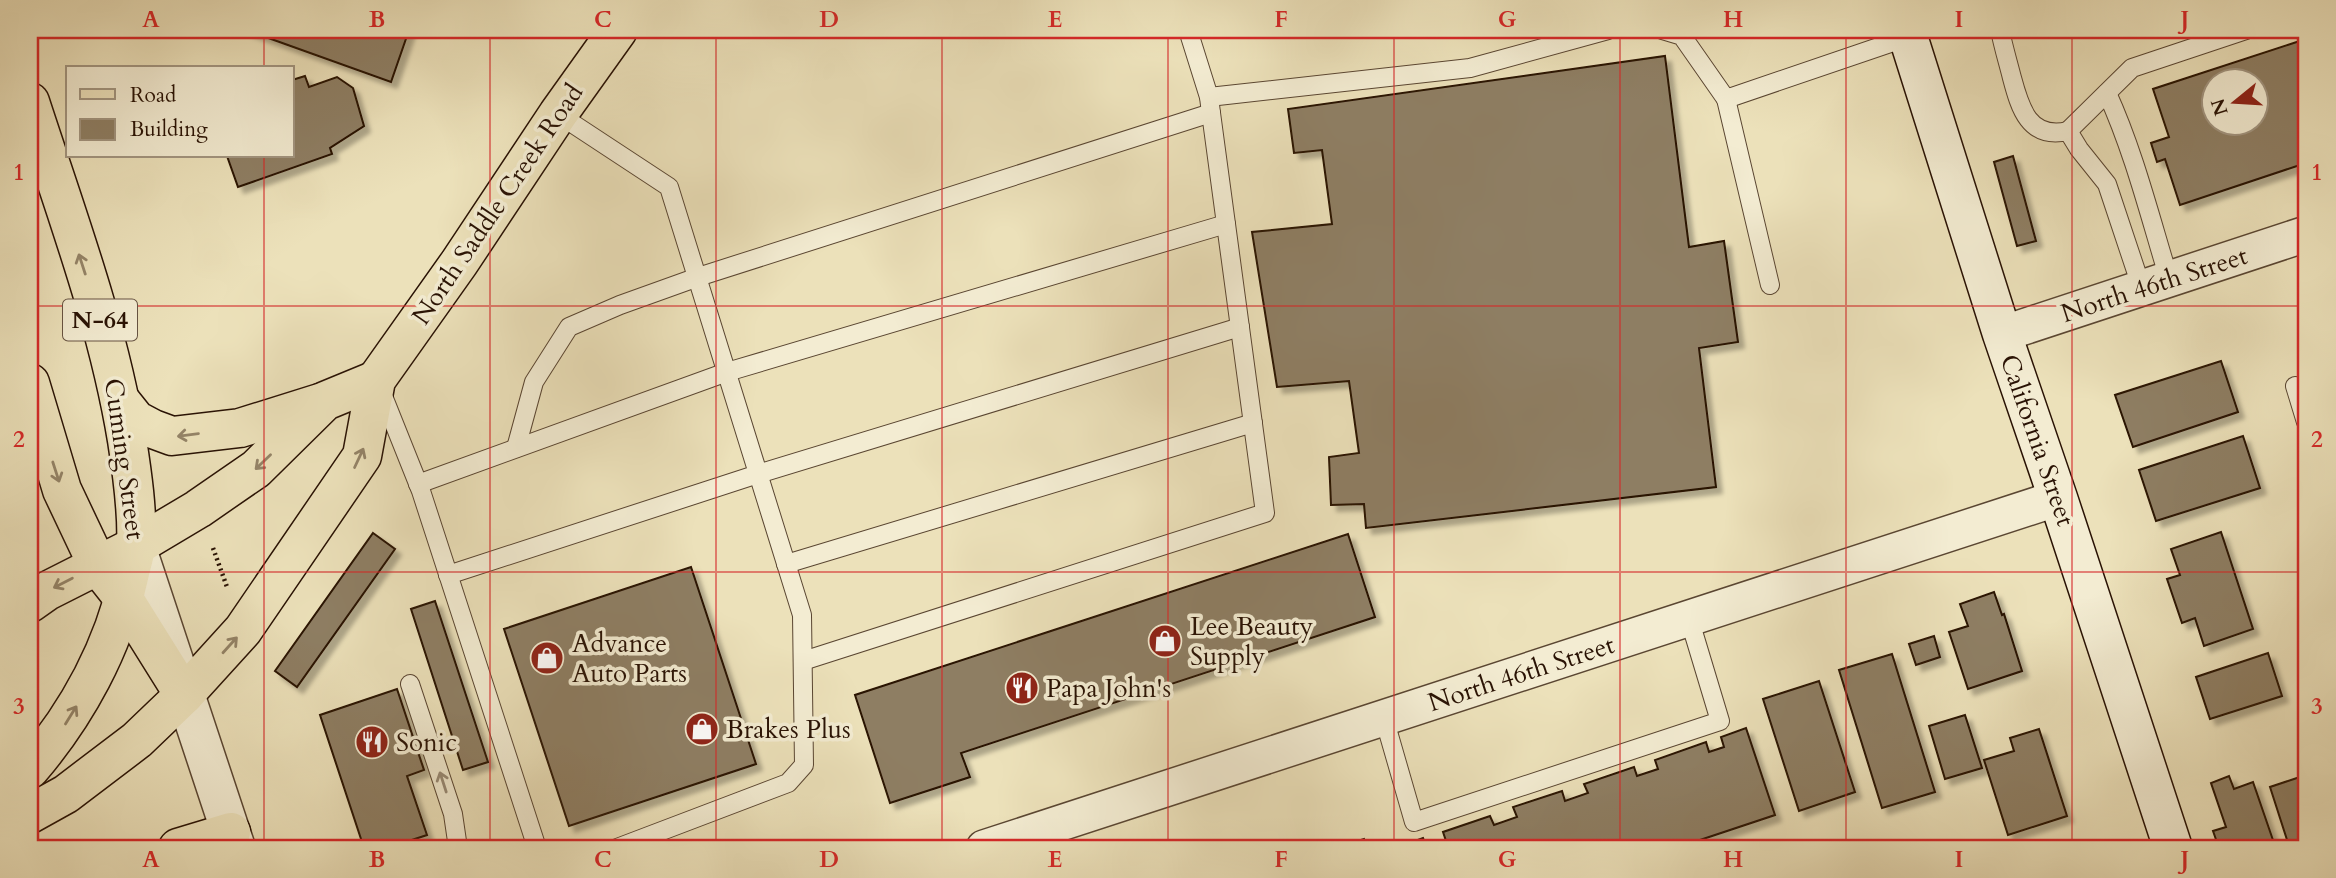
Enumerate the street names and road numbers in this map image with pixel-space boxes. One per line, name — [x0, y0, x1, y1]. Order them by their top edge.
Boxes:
street label: North Saddle Creek Road — [404, 77, 591, 332]
street label: North 46th Street — [2057, 238, 2252, 331]
road number: N-64 — [63, 300, 137, 340]
street label: California Street — [1992, 350, 2083, 531]
street label: Cuming Street — [96, 376, 153, 542]
street label: North 46th Street — [1424, 627, 1619, 720]

